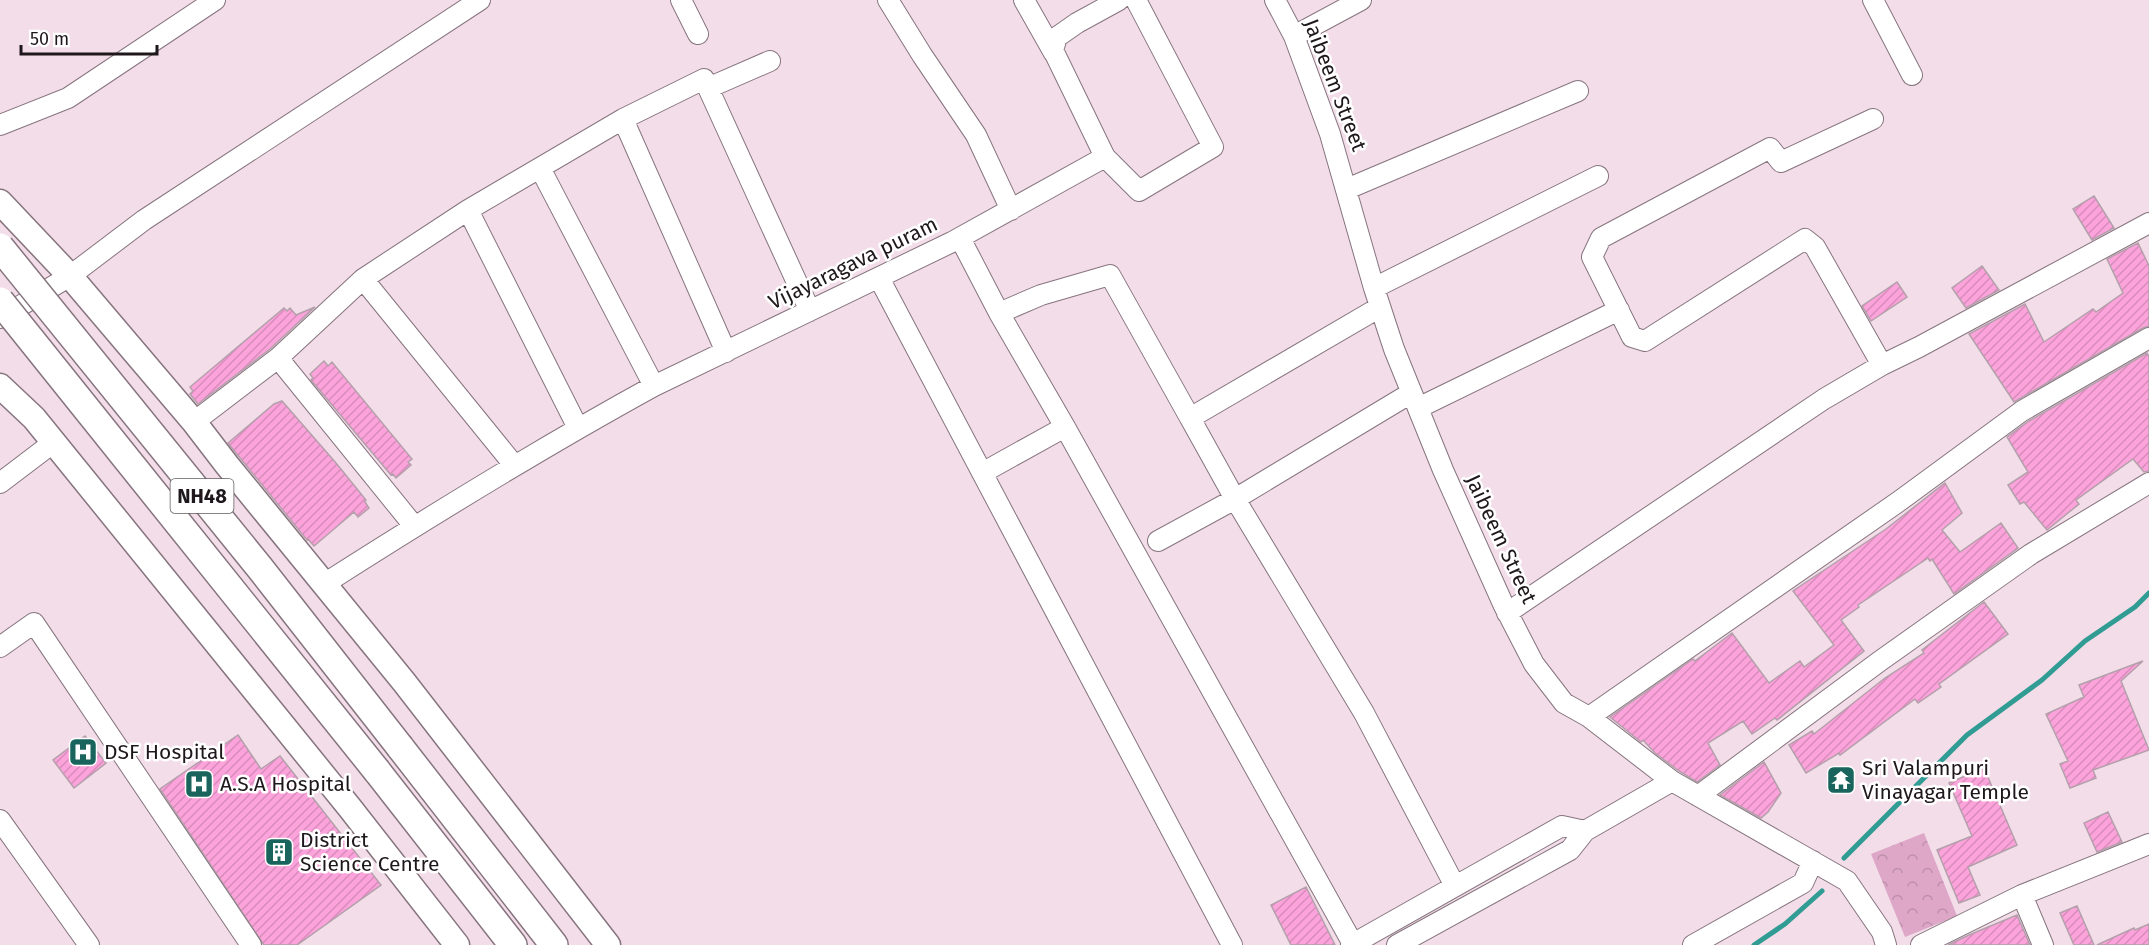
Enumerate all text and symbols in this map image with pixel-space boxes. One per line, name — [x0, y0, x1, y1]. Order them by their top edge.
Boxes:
street label: Jaibeem Street — [1298, 15, 1372, 155]
scale bar — [21, 18, 158, 56]
text: 50 m — [30, 28, 69, 50]
street label: Vijayaragava puram — [764, 211, 942, 315]
street label: Jaibeem Street — [1460, 470, 1542, 608]
road number: NH48 — [170, 479, 234, 513]
hospital icon: DSF Hospital — [67, 736, 99, 768]
place label: DSF Hospital — [104, 739, 224, 765]
place label: Sri Valampuri Vinayagar Temple — [1862, 755, 2029, 805]
temple icon: Sri Valampuri Vinayagar Temple — [1825, 764, 1857, 796]
hospital icon: A.S.A Hospital — [183, 768, 215, 800]
place label: A.S.A Hospital — [220, 771, 351, 797]
place label: District Science Centre — [300, 827, 439, 877]
building icon: District Science Centre — [263, 836, 295, 868]

